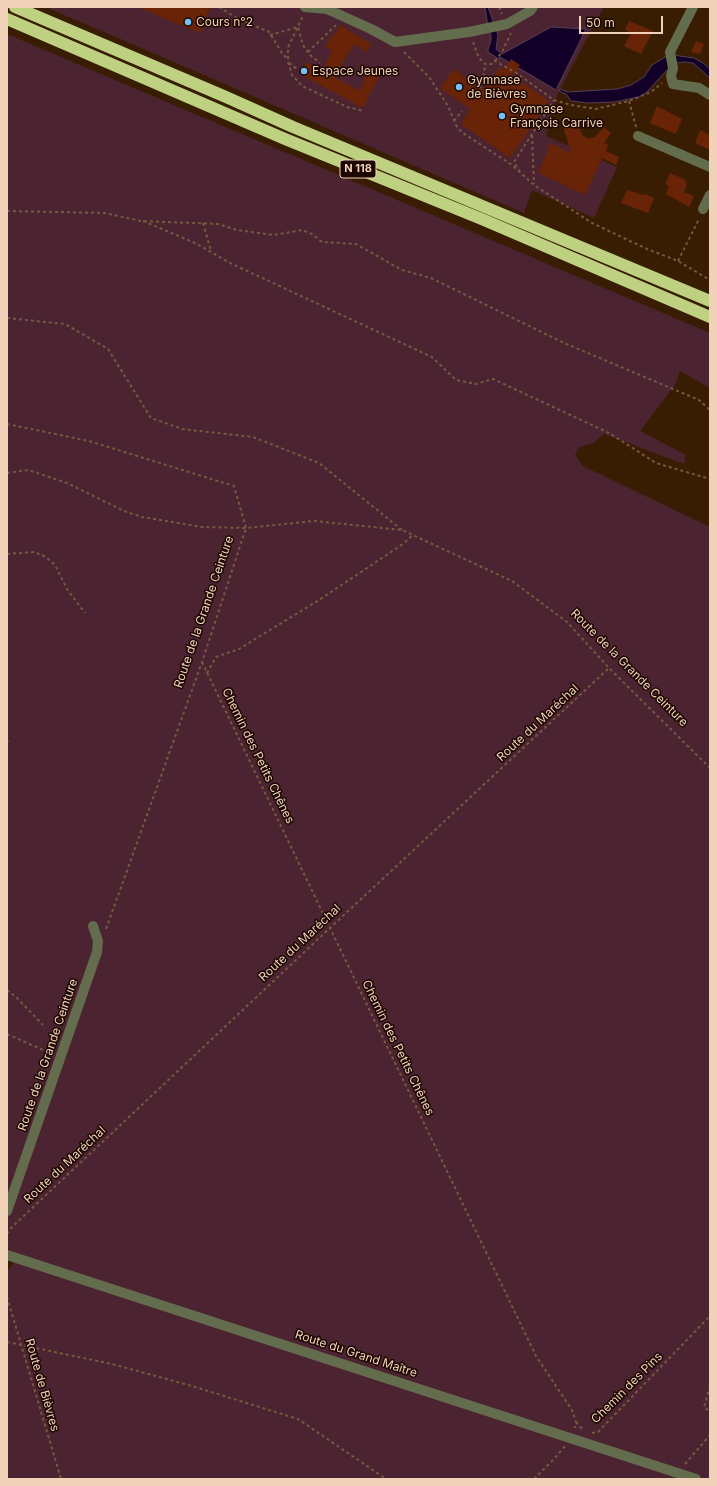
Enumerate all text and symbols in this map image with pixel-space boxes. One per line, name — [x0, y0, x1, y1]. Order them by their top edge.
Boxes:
scale bar — [581, 8, 665, 34]
place label: Cours n°2 — [196, 15, 253, 29]
text: 50 m — [586, 15, 615, 30]
marker: Cours n°2 — [183, 17, 193, 27]
place label: Espace Jeunes — [312, 64, 398, 78]
marker: Espace Jeunes — [299, 66, 309, 76]
place label: Gymnase de Bièvres — [467, 73, 527, 101]
marker: Gymnase de Bièvres — [454, 82, 464, 92]
place label: Gymnase François Carrive — [510, 102, 603, 130]
marker: Gymnase François Carrive — [497, 111, 507, 121]
road number: N 118 — [340, 160, 376, 178]
street label: Route de la Grande Ceinture — [171, 534, 237, 690]
street label: Route de la Grande Ceinture — [567, 606, 691, 730]
street label: Route du Maréchal — [494, 681, 582, 765]
street label: Chemin des Petits Chênes — [219, 686, 297, 826]
street label: Route du Maréchal — [256, 901, 344, 985]
street label: Route de la Grande Ceinture — [15, 977, 81, 1133]
street label: Chemin des Petits Chênes — [359, 978, 437, 1118]
street label: Route du Maréchal — [21, 1123, 109, 1207]
street label: Route du Grand Maître — [293, 1327, 419, 1381]
street label: Route de Bièvres — [22, 1337, 62, 1433]
street label: Chemin des Pins — [588, 1349, 666, 1427]

